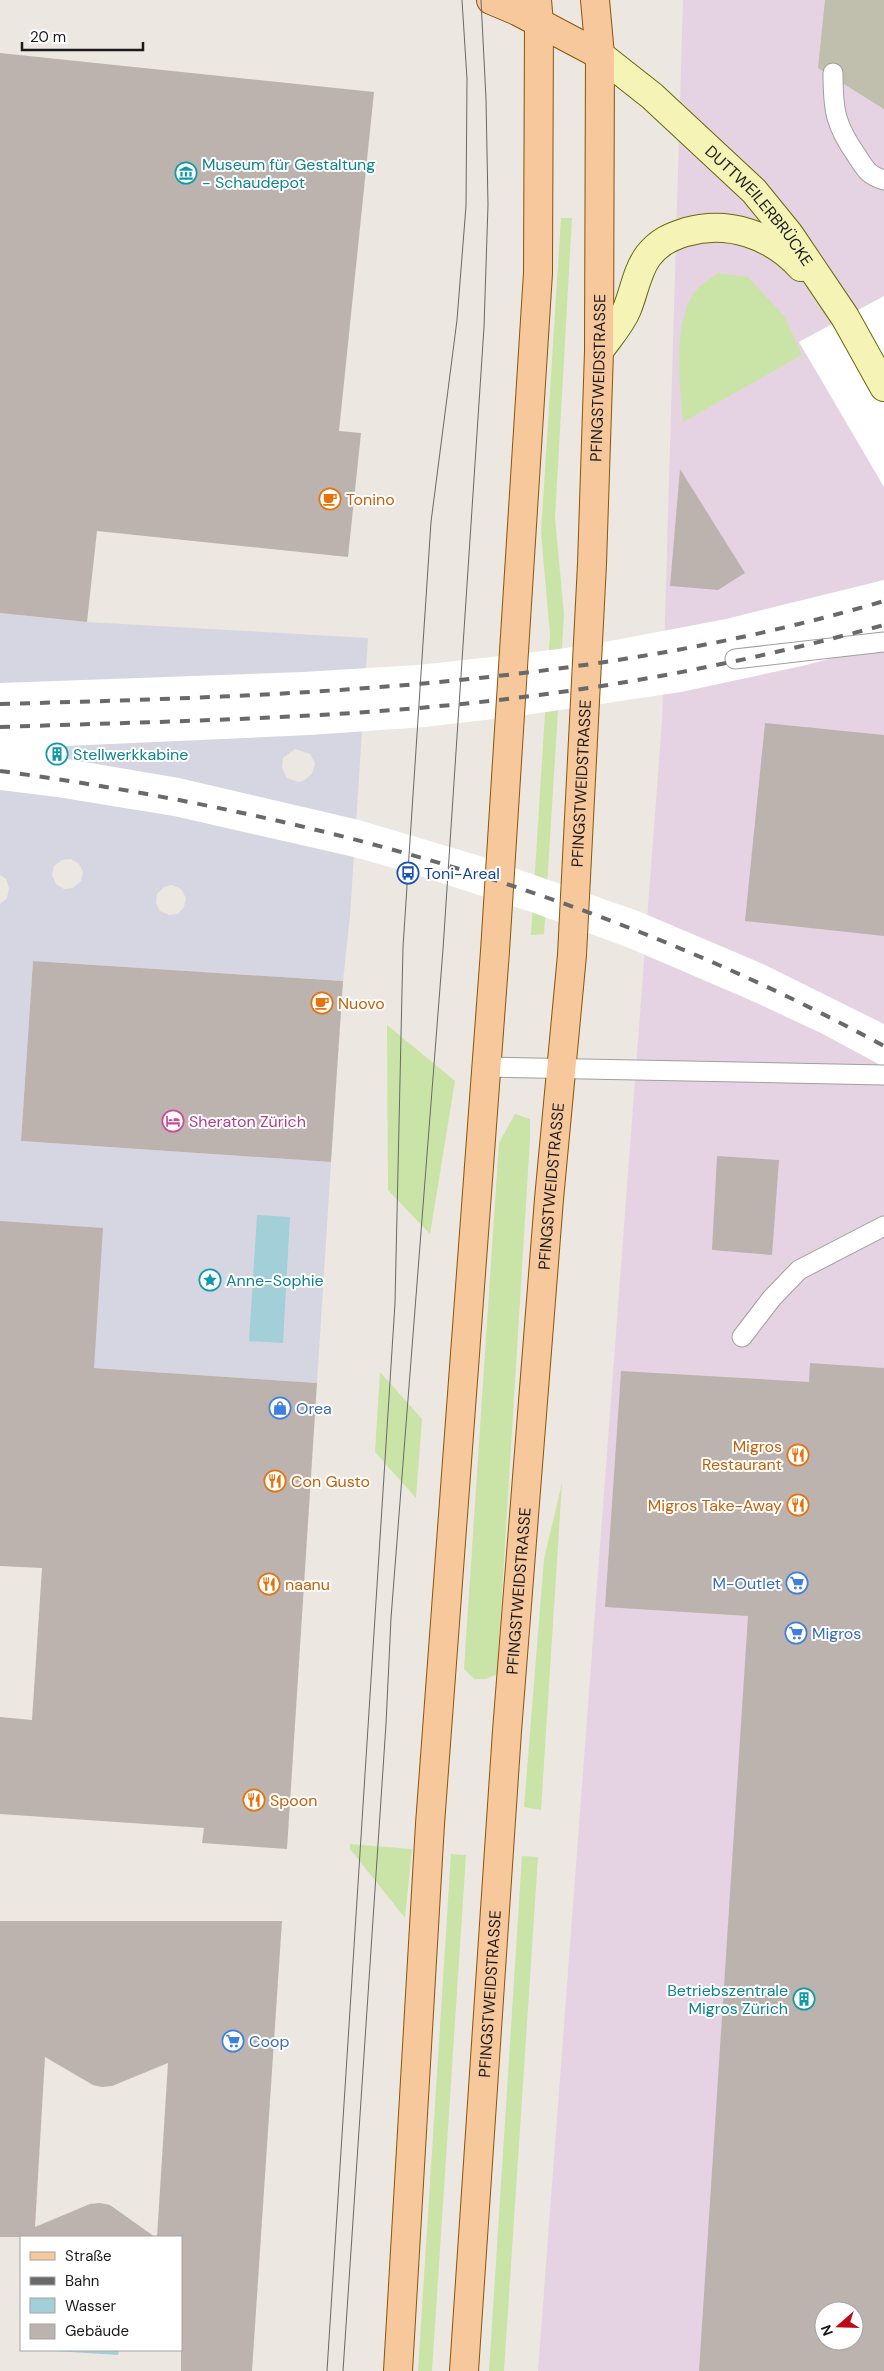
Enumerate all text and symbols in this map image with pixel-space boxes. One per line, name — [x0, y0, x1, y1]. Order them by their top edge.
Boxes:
scale bar — [22, 20, 144, 52]
text: 20 m — [30, 27, 66, 47]
street label: DUTTWEILERBRÜCKE — [701, 141, 817, 270]
place label: Museum für Gestaltung - Schaudepot — [202, 154, 375, 193]
museum icon: Museum für Gestaltung - Schaudepot — [174, 161, 198, 185]
street label: PFINGSTWEIDSTRASSE — [585, 294, 610, 462]
cafe icon: Tonino — [318, 487, 342, 511]
place label: Tonino — [346, 489, 395, 510]
street label: PFINGSTWEIDSTRASSE — [567, 699, 596, 868]
building icon: Stellwerkkabine — [45, 742, 69, 766]
place label: Stellwerkkabine — [73, 744, 188, 765]
bus stop icon: Toni-Areal — [396, 861, 420, 885]
place label: Toni-Areal — [424, 863, 500, 884]
cafe icon: Nuovo — [310, 991, 334, 1015]
place label: Nuovo — [338, 993, 385, 1014]
street label: PFINGSTWEIDSTRASSE — [533, 1102, 569, 1271]
hotel icon: Sheraton Zürich — [161, 1109, 185, 1133]
place label: Sheraton Zürich — [189, 1111, 306, 1132]
place icon: Anne-Sophie — [198, 1268, 222, 1292]
place label: Anne-Sophie — [226, 1270, 324, 1291]
shop icon: Orea — [268, 1396, 292, 1420]
place label: Orea — [296, 1398, 332, 1419]
place label: Migros Restaurant — [702, 1436, 782, 1475]
restaurant icon: Migros Restaurant — [786, 1443, 810, 1467]
restaurant icon: Con Gusto — [263, 1469, 287, 1493]
place label: Con Gusto — [291, 1471, 370, 1492]
restaurant icon: Migros Take-Away — [786, 1493, 810, 1517]
place label: Migros Take-Away — [648, 1495, 782, 1516]
street label: PFINGSTWEIDSTRASSE — [501, 1506, 536, 1675]
supermarket icon: M-Outlet — [785, 1571, 809, 1595]
restaurant icon: naanu — [257, 1572, 281, 1596]
place label: M-Outlet — [712, 1573, 781, 1594]
place label: naanu — [285, 1574, 330, 1595]
supermarket icon: Migros — [784, 1621, 808, 1645]
place label: Migros — [812, 1623, 861, 1644]
restaurant icon: Spoon — [242, 1788, 266, 1812]
place label: Spoon — [270, 1790, 317, 1811]
street label: PFINGSTWEIDSTRASSE — [474, 1909, 506, 2078]
place label: Betriebszentrale Migros Zürich — [667, 1980, 788, 2019]
building icon: Betriebszentrale Migros Zürich — [792, 1987, 816, 2011]
supermarket icon: Coop — [221, 2029, 245, 2053]
place label: Coop — [249, 2031, 289, 2052]
legend — [20, 2236, 182, 2351]
text: Straße — [65, 2246, 112, 2266]
text: Bahn — [65, 2271, 99, 2291]
text: Wasser — [65, 2296, 117, 2316]
north arrow — [814, 2301, 864, 2351]
text: Gebäude — [65, 2321, 129, 2341]
text: N — [817, 2323, 837, 2338]

